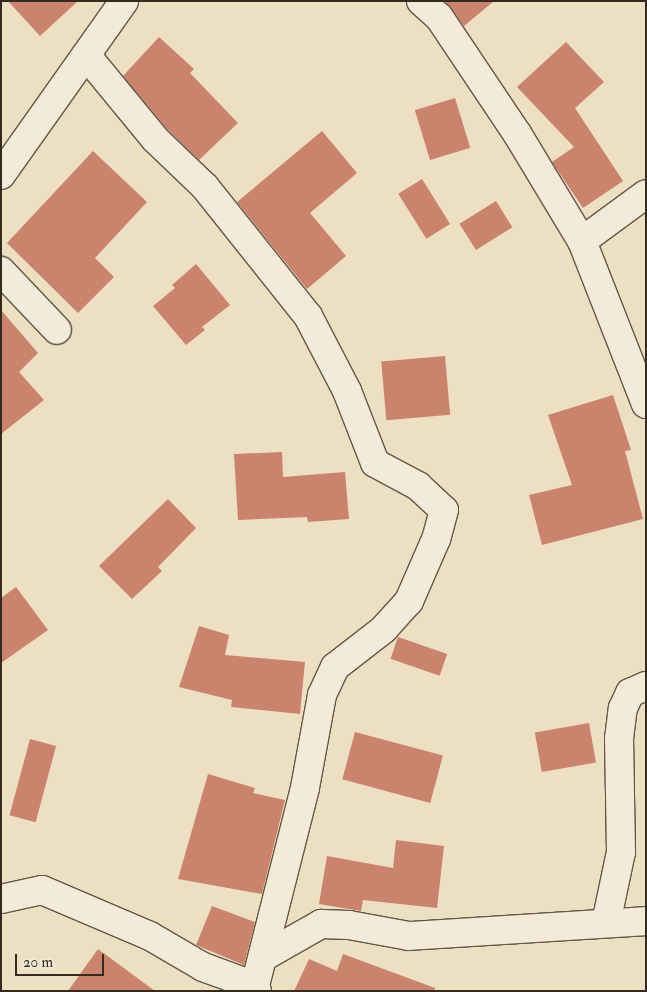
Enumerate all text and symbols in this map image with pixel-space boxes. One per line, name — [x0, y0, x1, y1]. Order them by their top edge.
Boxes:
scale bar — [18, 944, 106, 976]
text: 20 m — [23, 953, 53, 972]

